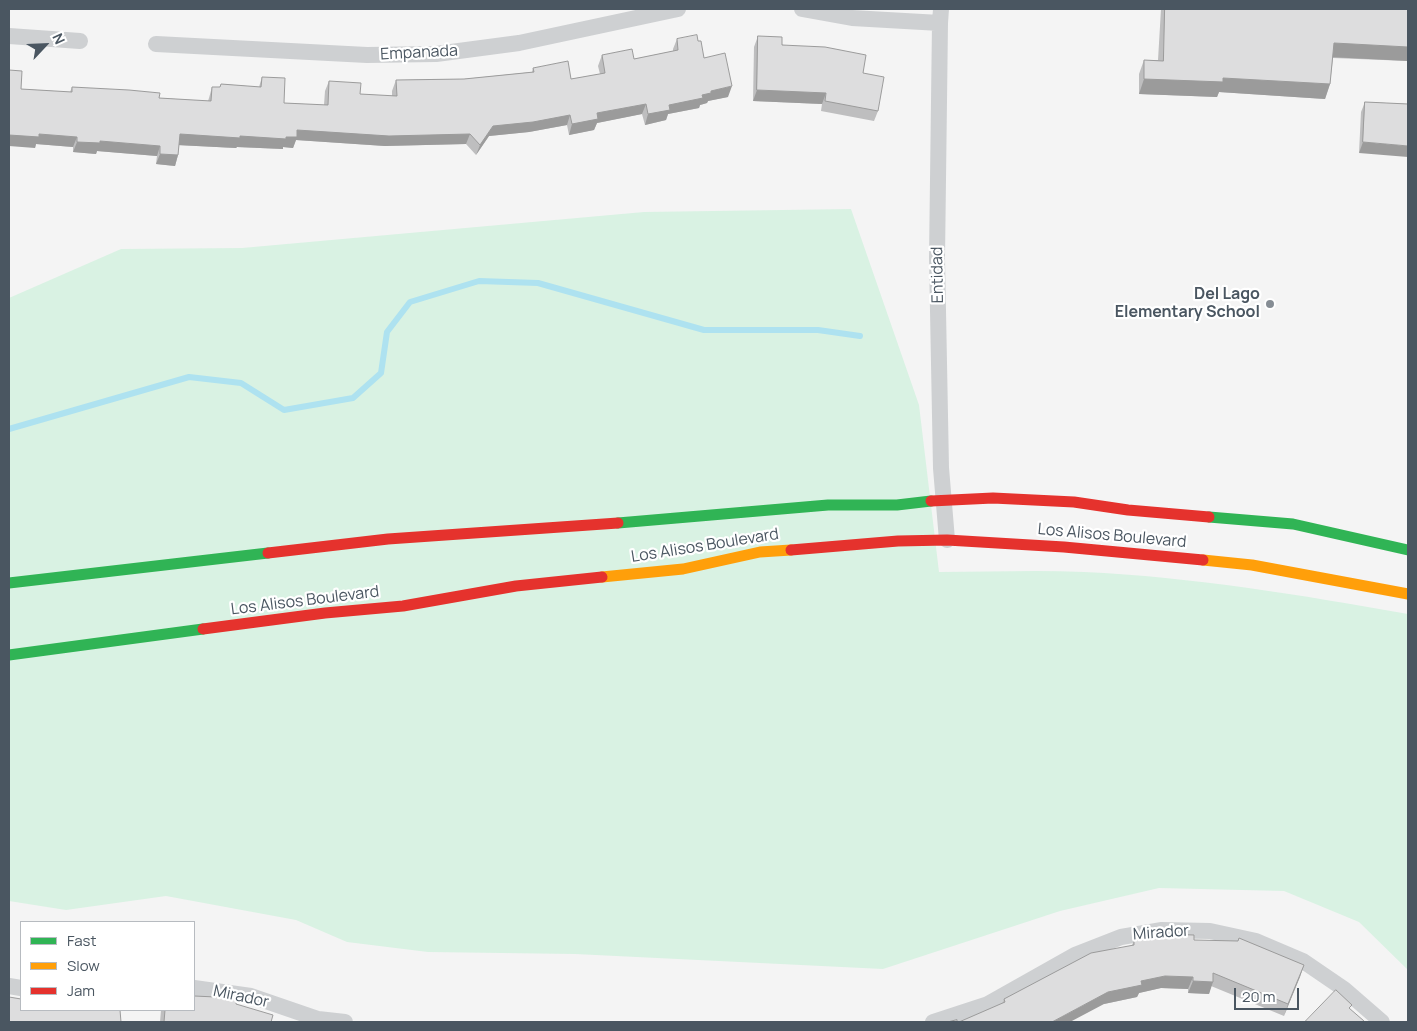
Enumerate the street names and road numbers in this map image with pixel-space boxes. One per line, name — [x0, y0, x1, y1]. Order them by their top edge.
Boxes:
street label: Empanada — [380, 41, 458, 65]
street label: Entidad — [928, 247, 948, 303]
street label: Los Alisos Boulevard — [1037, 520, 1187, 552]
street label: Los Alisos Boulevard — [630, 525, 780, 567]
street label: Los Alisos Boulevard — [230, 582, 380, 620]
street label: Mirador — [1132, 921, 1190, 945]
street label: Mirador — [212, 982, 270, 1012]

